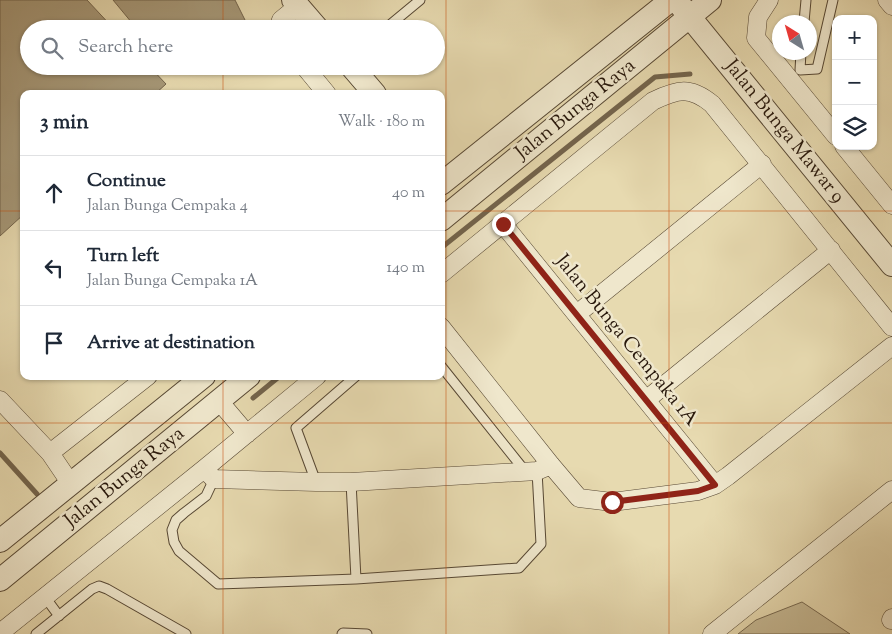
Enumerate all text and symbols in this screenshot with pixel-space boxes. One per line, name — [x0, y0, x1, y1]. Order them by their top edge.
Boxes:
north arrow — [772, 15, 817, 60]
map controls — [832, 15, 877, 150]
button: + — [832, 15, 877, 60]
search box — [20, 20, 445, 75]
icon: search — [38, 34, 66, 62]
text: Search here — [78, 34, 173, 61]
street label: Jalan Bunga Raya — [509, 52, 642, 168]
street label: Jalan Bunga Mawar 9 — [716, 53, 851, 210]
button: − — [832, 60, 877, 105]
button: layers — [832, 105, 877, 150]
text: 3 min — [40, 108, 89, 138]
text: Walk · 180 m — [338, 111, 425, 134]
text: Continue — [87, 168, 166, 195]
icon: ahead — [40, 179, 68, 207]
text: 40 m — [392, 182, 425, 205]
text: Jalan Bunga Cempaka 4 — [87, 195, 248, 218]
route end — [492, 213, 515, 236]
text: Turn left — [87, 243, 159, 270]
street label: Jalan Bunga Cempaka 1A — [547, 248, 705, 433]
icon: left — [40, 254, 68, 282]
text: 140 m — [387, 257, 425, 280]
text: Jalan Bunga Cempaka 1A — [87, 270, 258, 293]
icon: arrive — [40, 329, 68, 357]
text: Arrive at destination — [87, 330, 255, 357]
street label: Jalan Bunga Raya — [58, 420, 191, 536]
route start — [601, 491, 624, 514]

